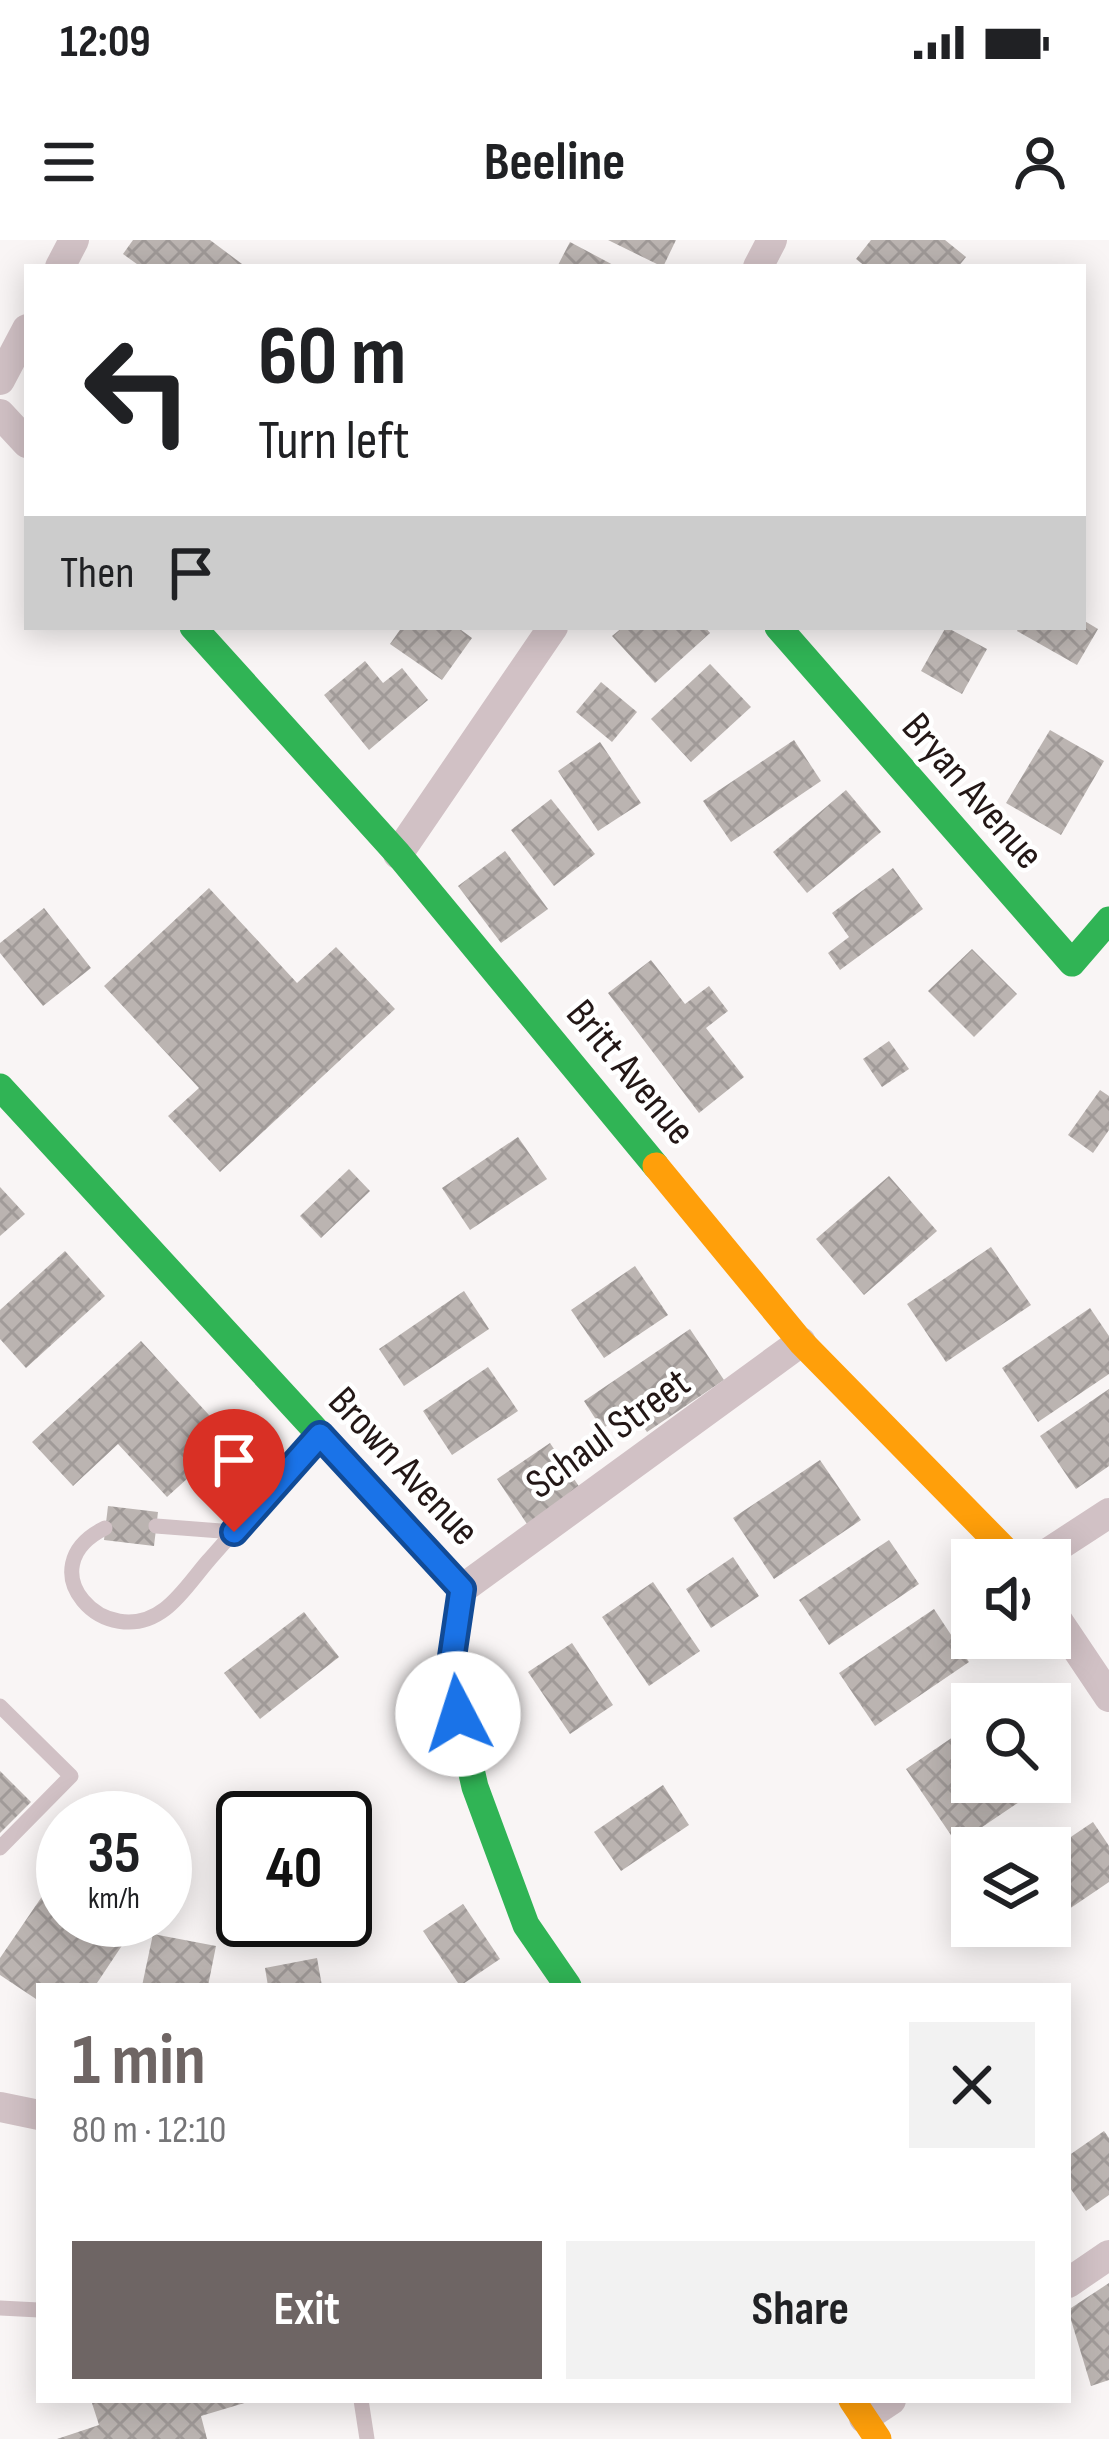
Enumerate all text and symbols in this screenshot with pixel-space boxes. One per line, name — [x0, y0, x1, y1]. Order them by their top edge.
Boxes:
text: 12:09 — [60, 15, 151, 70]
icon: menu — [36, 129, 102, 195]
icon: person — [1007, 129, 1073, 195]
text: Beeline — [484, 130, 625, 195]
text: 60 m — [258, 307, 406, 408]
icon: left — [60, 312, 216, 468]
text: Turn left — [258, 409, 410, 474]
icon: arrive — [158, 540, 224, 606]
text: Then — [60, 546, 134, 601]
street label: Bryan Avenue — [890, 703, 1054, 880]
street label: Britt Avenue — [555, 990, 705, 1155]
street label: Schaul Street — [517, 1358, 700, 1510]
street label: Brown Avenue — [317, 1377, 489, 1557]
pin — [183, 1409, 285, 1532]
icon: arrive — [201, 1427, 267, 1493]
map controls — [951, 1539, 1071, 1947]
button: sound — [951, 1539, 1071, 1659]
position arrow — [395, 1651, 521, 1777]
button: search — [951, 1683, 1071, 1803]
speed limit sign: 40 — [216, 1791, 372, 1947]
text: 35 — [87, 1818, 141, 1890]
button: layers — [951, 1827, 1071, 1947]
text: km/h — [88, 1881, 140, 1917]
text: 1 min — [72, 2018, 206, 2105]
button: close — [909, 2022, 1035, 2148]
text: 80 m · 12:10 — [72, 2107, 226, 2154]
button: Exit — [72, 2241, 542, 2379]
button: Share — [566, 2241, 1035, 2379]

